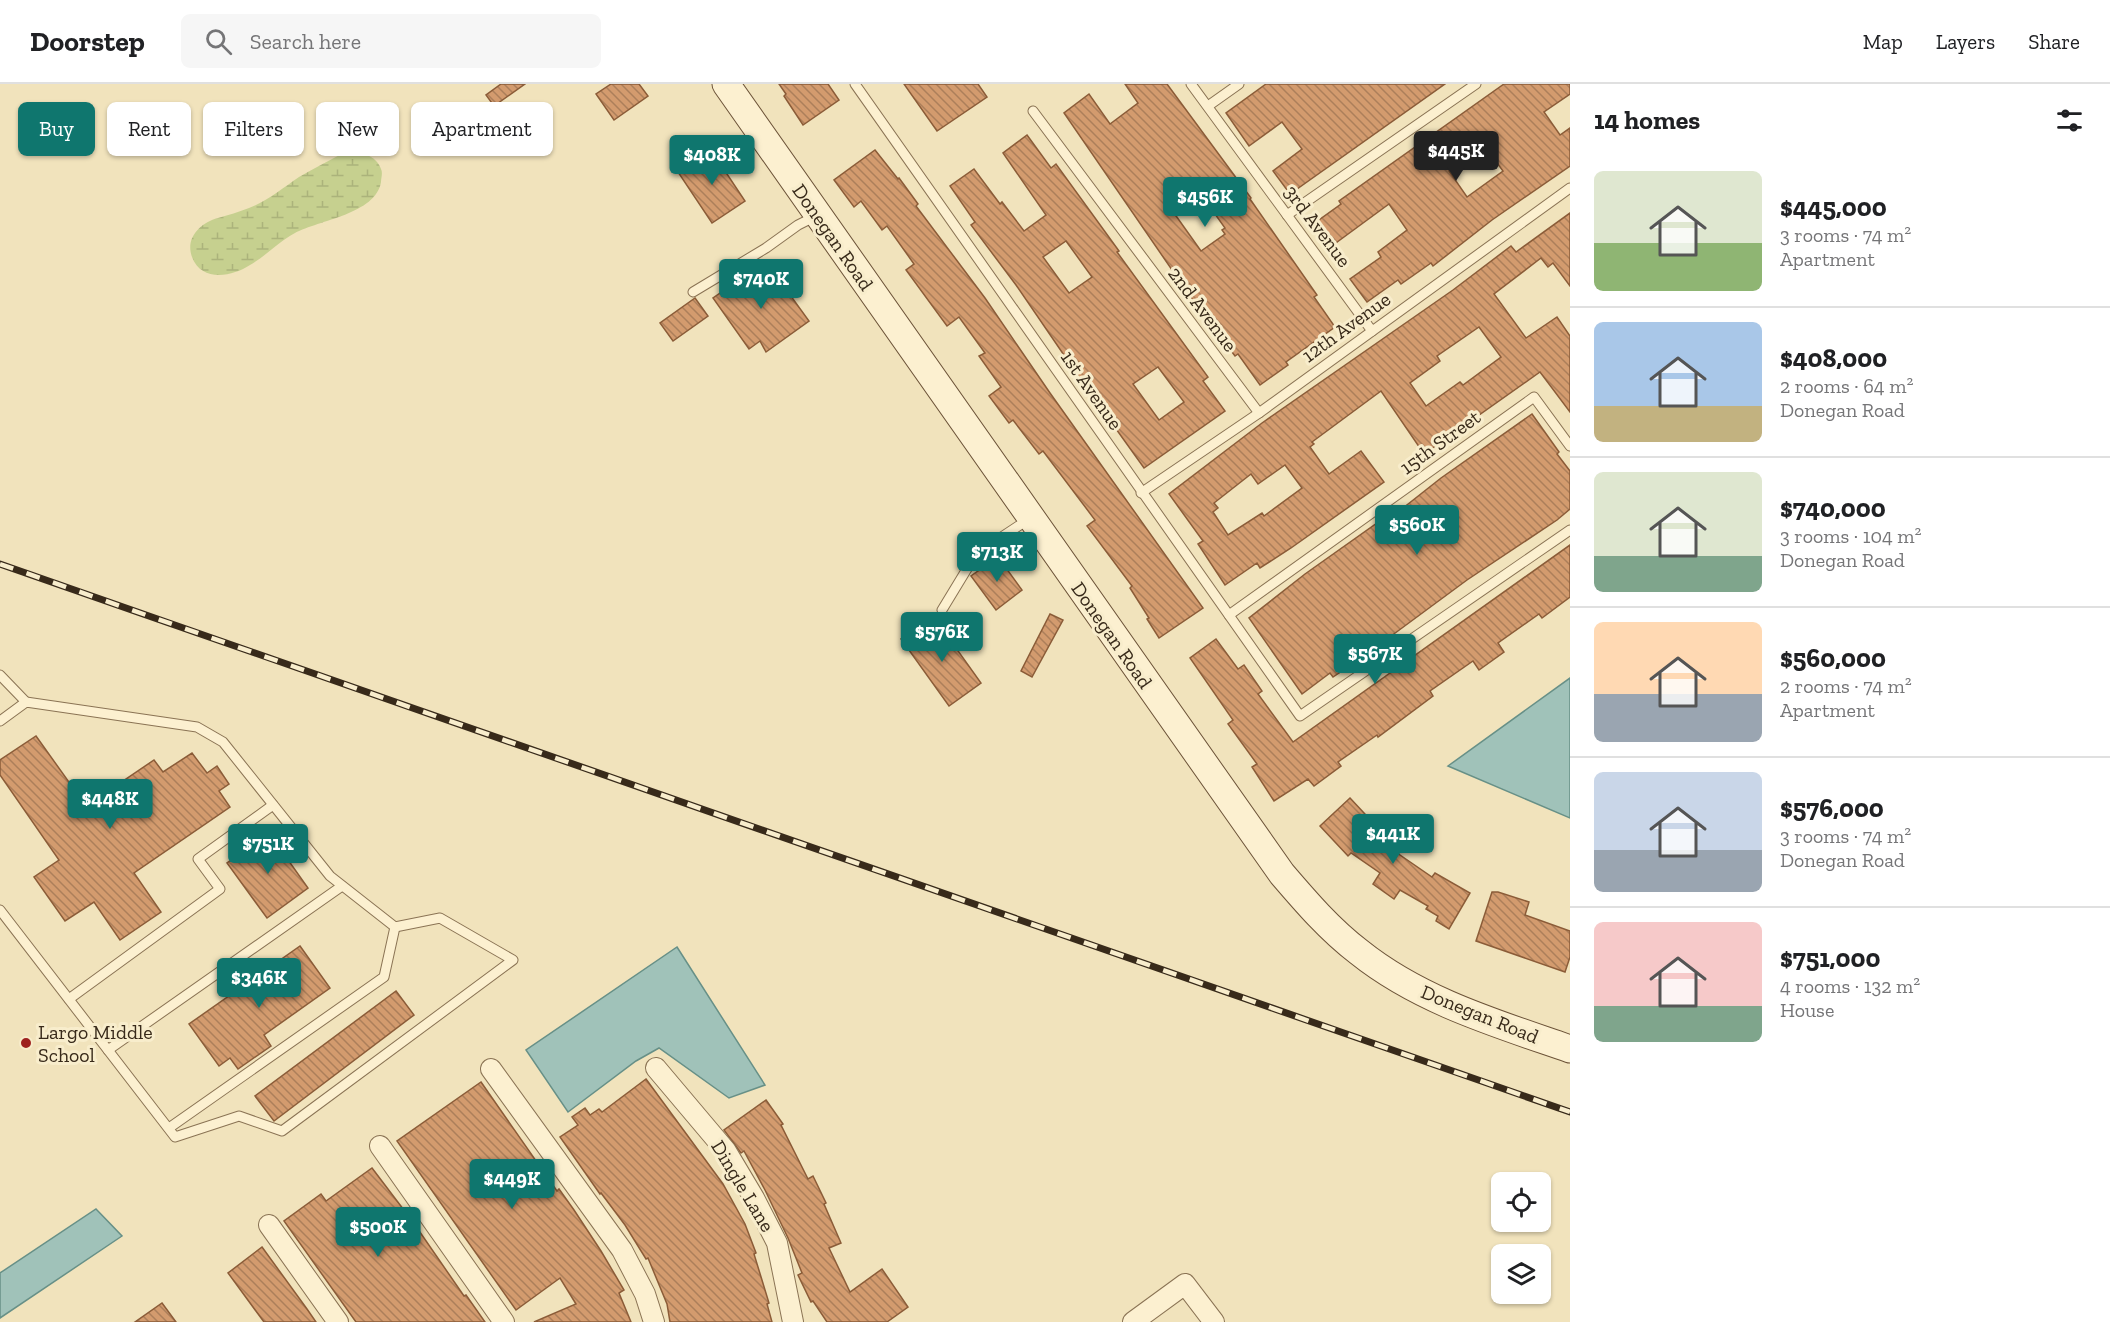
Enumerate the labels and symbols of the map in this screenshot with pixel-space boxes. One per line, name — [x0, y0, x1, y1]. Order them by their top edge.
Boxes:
pin: $445K — [1414, 131, 1498, 182]
pin: $408K — [670, 135, 754, 186]
pin: $456K — [1163, 177, 1247, 228]
street label: Donegan Road — [787, 179, 879, 295]
street label: 3rd Avenue — [1279, 180, 1357, 272]
pin: $740K — [719, 259, 803, 310]
street label: 2nd Avenue — [1163, 262, 1243, 356]
street label: 12th Avenue — [1297, 287, 1395, 367]
street label: 1st Avenue — [1056, 346, 1128, 434]
street label: 15th Street — [1395, 404, 1485, 479]
pin: $560K — [1375, 505, 1459, 556]
pin: $713K — [955, 532, 1039, 583]
street label: Donegan Road — [1066, 577, 1158, 693]
pin: $576K — [900, 612, 984, 663]
pin: $567K — [1333, 634, 1417, 685]
pin: $448K — [68, 779, 152, 830]
pin: $441K — [1351, 814, 1435, 865]
pin: $751K — [226, 824, 310, 875]
pin: $346K — [217, 958, 301, 1009]
street label: Donegan Road — [1418, 979, 1542, 1049]
place label: Largo Middle School — [38, 1020, 153, 1067]
marker: Largo Middle School — [19, 1036, 33, 1050]
street label: Dingle Lane — [706, 1136, 780, 1236]
pin: $449K — [470, 1159, 554, 1210]
pin: $500K — [336, 1207, 420, 1258]

